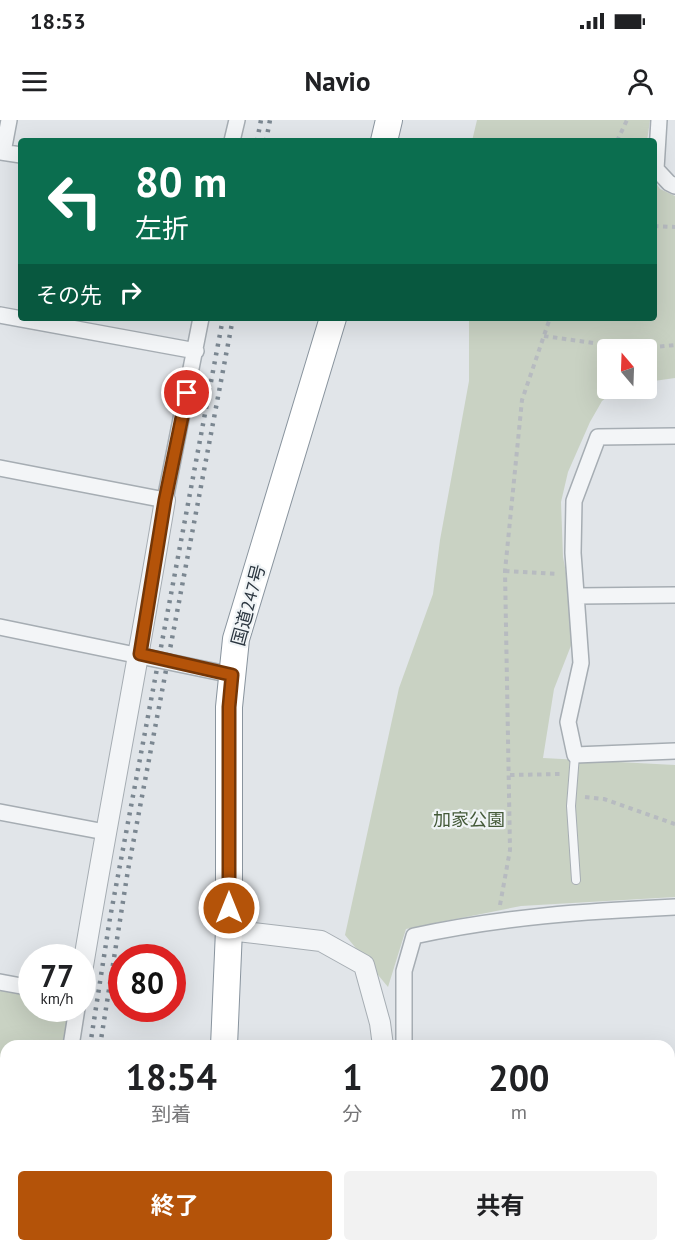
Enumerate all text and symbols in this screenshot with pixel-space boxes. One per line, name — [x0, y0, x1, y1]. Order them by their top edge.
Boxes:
text: 18:53 — [30, 7, 86, 35]
text: Navio — [305, 64, 370, 98]
icon: menu — [18, 65, 51, 98]
icon: person — [624, 65, 657, 98]
text: 80 m — [135, 154, 227, 209]
icon: left — [36, 162, 114, 240]
text: 左折 — [135, 211, 189, 245]
icon: right — [114, 276, 147, 309]
text: その先 — [36, 281, 102, 309]
north arrow — [597, 339, 657, 399]
map controls — [597, 339, 657, 399]
pin — [161, 367, 212, 418]
icon: arrive — [170, 376, 203, 409]
street label: 国道247号 — [226, 562, 270, 648]
park label: 加家公園 — [433, 808, 505, 831]
position arrow — [197, 876, 261, 940]
speed limit sign: 80 — [108, 944, 186, 1022]
text: 77 — [40, 956, 74, 995]
text: km/h — [41, 989, 73, 1008]
text: 18:54 — [125, 1053, 217, 1100]
text: 1 — [342, 1053, 363, 1100]
text: 200 — [488, 1054, 549, 1101]
text: m — [511, 1099, 527, 1125]
text: 到着 — [151, 1101, 191, 1127]
text: 分 — [343, 1101, 363, 1127]
button: 終了 — [18, 1171, 332, 1240]
button: 共有 — [344, 1171, 657, 1240]

